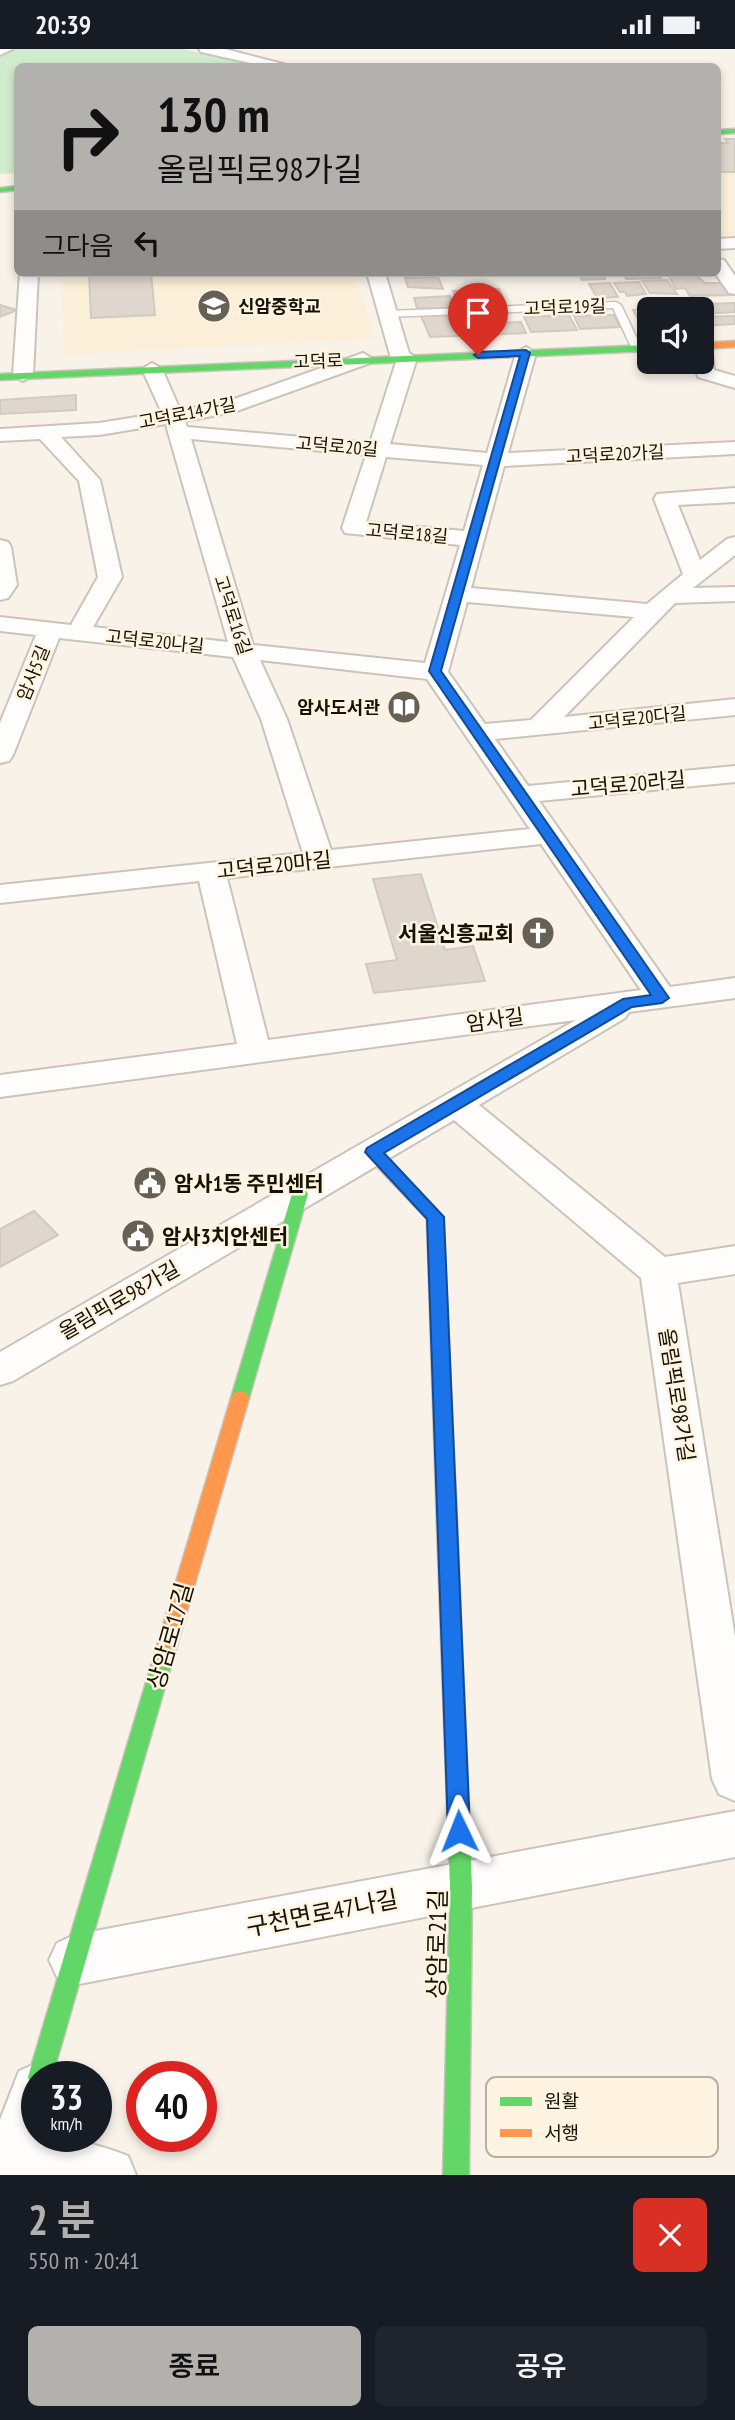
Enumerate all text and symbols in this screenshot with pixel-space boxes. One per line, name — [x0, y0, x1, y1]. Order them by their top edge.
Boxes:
text: 20:39 — [35, 8, 91, 41]
text: 130 m — [157, 82, 270, 146]
icon: right — [42, 91, 133, 182]
text: 올림픽로98가길 — [157, 148, 362, 190]
icon: left — [128, 224, 166, 262]
text: 그다음 — [42, 229, 114, 262]
pin — [448, 283, 508, 355]
school or university icon: 신암중학교 — [195, 287, 233, 325]
icon: arrive — [459, 294, 497, 332]
street label: 고덕로19길 — [523, 294, 607, 320]
place label: 신암중학교 — [238, 295, 321, 318]
map controls — [637, 297, 714, 374]
button: sound — [637, 297, 714, 374]
street label: 고덕로 — [293, 349, 343, 373]
street label: 고덕로14가길 — [136, 392, 238, 434]
street label: 고덕로20길 — [295, 431, 379, 461]
street label: 고덕로20가길 — [565, 440, 665, 468]
street label: 고덕로18길 — [365, 518, 449, 548]
street label: 고덕로16길 — [209, 572, 257, 658]
street label: 고덕로20나길 — [105, 624, 205, 658]
street label: 암사5길 — [12, 642, 54, 704]
library icon: 암사도서관 — [385, 688, 423, 726]
place label: 암사도서관 — [297, 696, 380, 719]
street label: 고덕로20다길 — [587, 701, 687, 735]
street label: 고덕로20라길 — [569, 766, 687, 802]
street label: 고덕로20마길 — [215, 846, 333, 884]
church icon: 서울신흥교회 — [519, 914, 557, 952]
place label: 서울신흥교회 — [398, 920, 514, 947]
street label: 암사길 — [464, 1003, 526, 1037]
public building icon: 암사1동 주민센터 — [131, 1164, 169, 1202]
place label: 암사1동 주민센터 — [174, 1170, 324, 1197]
public building icon: 암사3치안센터 — [119, 1217, 157, 1255]
place label: 암사3치안센터 — [162, 1223, 288, 1250]
street label: 올림픽로98가길 — [54, 1255, 184, 1345]
street label: 올림픽로98가길 — [653, 1326, 701, 1464]
street label: 상암로17길 — [140, 1579, 200, 1693]
position arrow — [422, 1794, 496, 1868]
street label: 구천면로47나길 — [243, 1883, 401, 1943]
street label: 상암로21길 — [421, 1889, 453, 1999]
speed limit sign: 40 — [126, 2061, 217, 2152]
text: 33 — [50, 2074, 83, 2120]
legend — [486, 2077, 718, 2157]
text: 원활 — [544, 2089, 579, 2113]
text: km/h — [51, 2112, 82, 2135]
text: 서행 — [544, 2121, 579, 2145]
text: 2 분 — [28, 2192, 95, 2247]
button: close — [633, 2198, 707, 2272]
text: 550 m · 20:41 — [28, 2246, 140, 2275]
button: 종료 — [28, 2326, 361, 2406]
button: 공유 — [375, 2326, 707, 2406]

